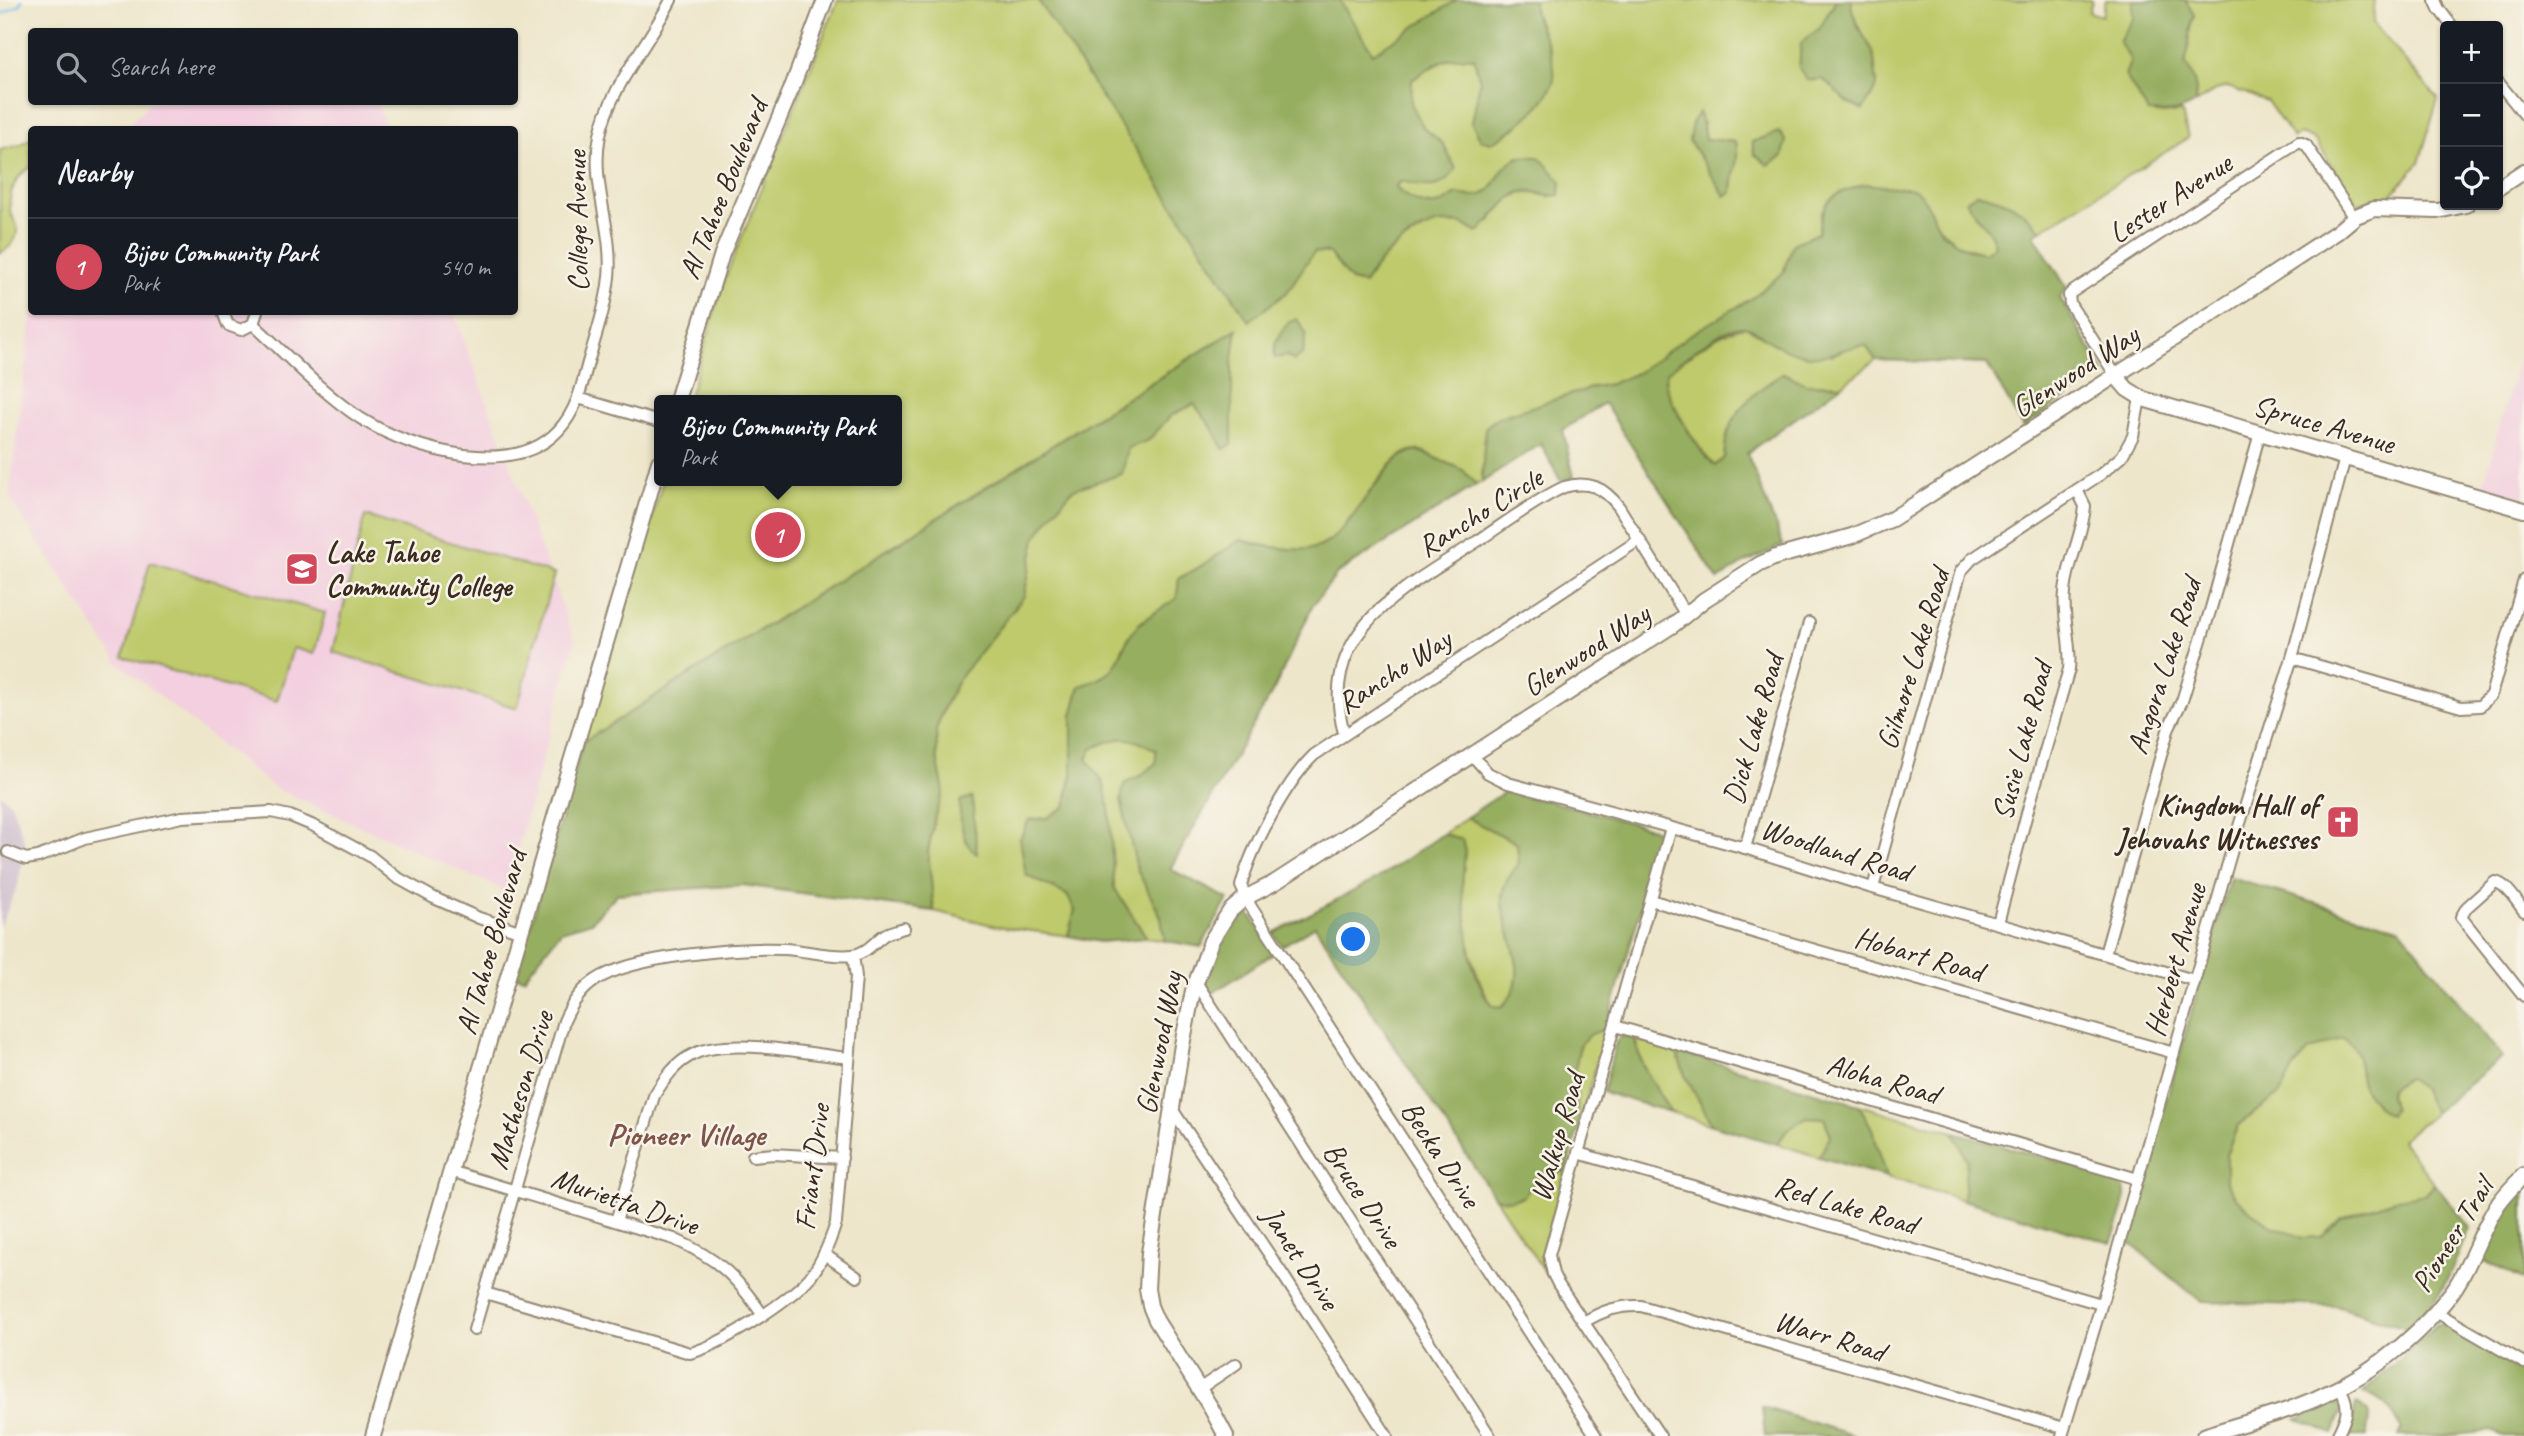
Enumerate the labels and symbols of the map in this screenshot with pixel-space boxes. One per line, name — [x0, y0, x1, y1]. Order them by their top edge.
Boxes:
street label: Al Tahoe Boulevard — [670, 90, 778, 284]
street label: Lester Avenue — [2101, 143, 2241, 252]
street label: College Avenue — [557, 148, 597, 292]
street label: Glenwood Way — [2004, 315, 2147, 426]
street label: Spruce Avenue — [2249, 386, 2401, 463]
street label: Rancho Circle — [1410, 458, 1551, 565]
pin: 1 — [755, 509, 801, 561]
place label: Lake Tahoe Community College — [326, 533, 514, 606]
school or university icon: Lake Tahoe Community College — [283, 550, 321, 588]
street label: Gilmore Lake Road — [1868, 560, 1960, 754]
street label: Angora Lake Road — [2118, 569, 2212, 759]
street label: Glenwood Way — [1515, 594, 1658, 705]
street label: Rancho Way — [1330, 619, 1461, 722]
street label: Dick Lake Road — [1713, 646, 1794, 808]
street label: Susie Lake Road — [1983, 654, 2062, 824]
place label: Kingdom Hall of Jehovahs Witnesses — [2114, 786, 2325, 858]
church icon: Kingdom Hall of Jehovahs Witnesses — [2324, 803, 2362, 841]
street label: Woodland Road — [1756, 809, 1920, 892]
street label: Al Tahoe Boulevard — [447, 841, 537, 1039]
street label: Herbert Avenue — [2135, 877, 2216, 1041]
street label: Hobart Road — [1850, 918, 1992, 992]
your location — [1336, 922, 1370, 956]
street label: Glenwood Way — [1127, 967, 1192, 1117]
street label: Matheson Drive — [478, 1004, 563, 1174]
street label: Aloha Road — [1823, 1045, 1948, 1114]
street label: Walkup Road — [1521, 1064, 1595, 1206]
street label: Becka Drive — [1392, 1093, 1491, 1216]
street label: Friant Drive — [785, 1100, 839, 1232]
district label: Pioneer Village — [607, 1114, 768, 1155]
street label: Bruce Drive — [1315, 1135, 1412, 1257]
street label: Murietta Drive — [547, 1158, 705, 1245]
street label: Red Lake Road — [1770, 1167, 1926, 1245]
street label: Pioneer Trail — [2402, 1167, 2504, 1299]
street label: Janet Drive — [1252, 1197, 1350, 1319]
street label: Warr Road — [1770, 1301, 1894, 1372]

